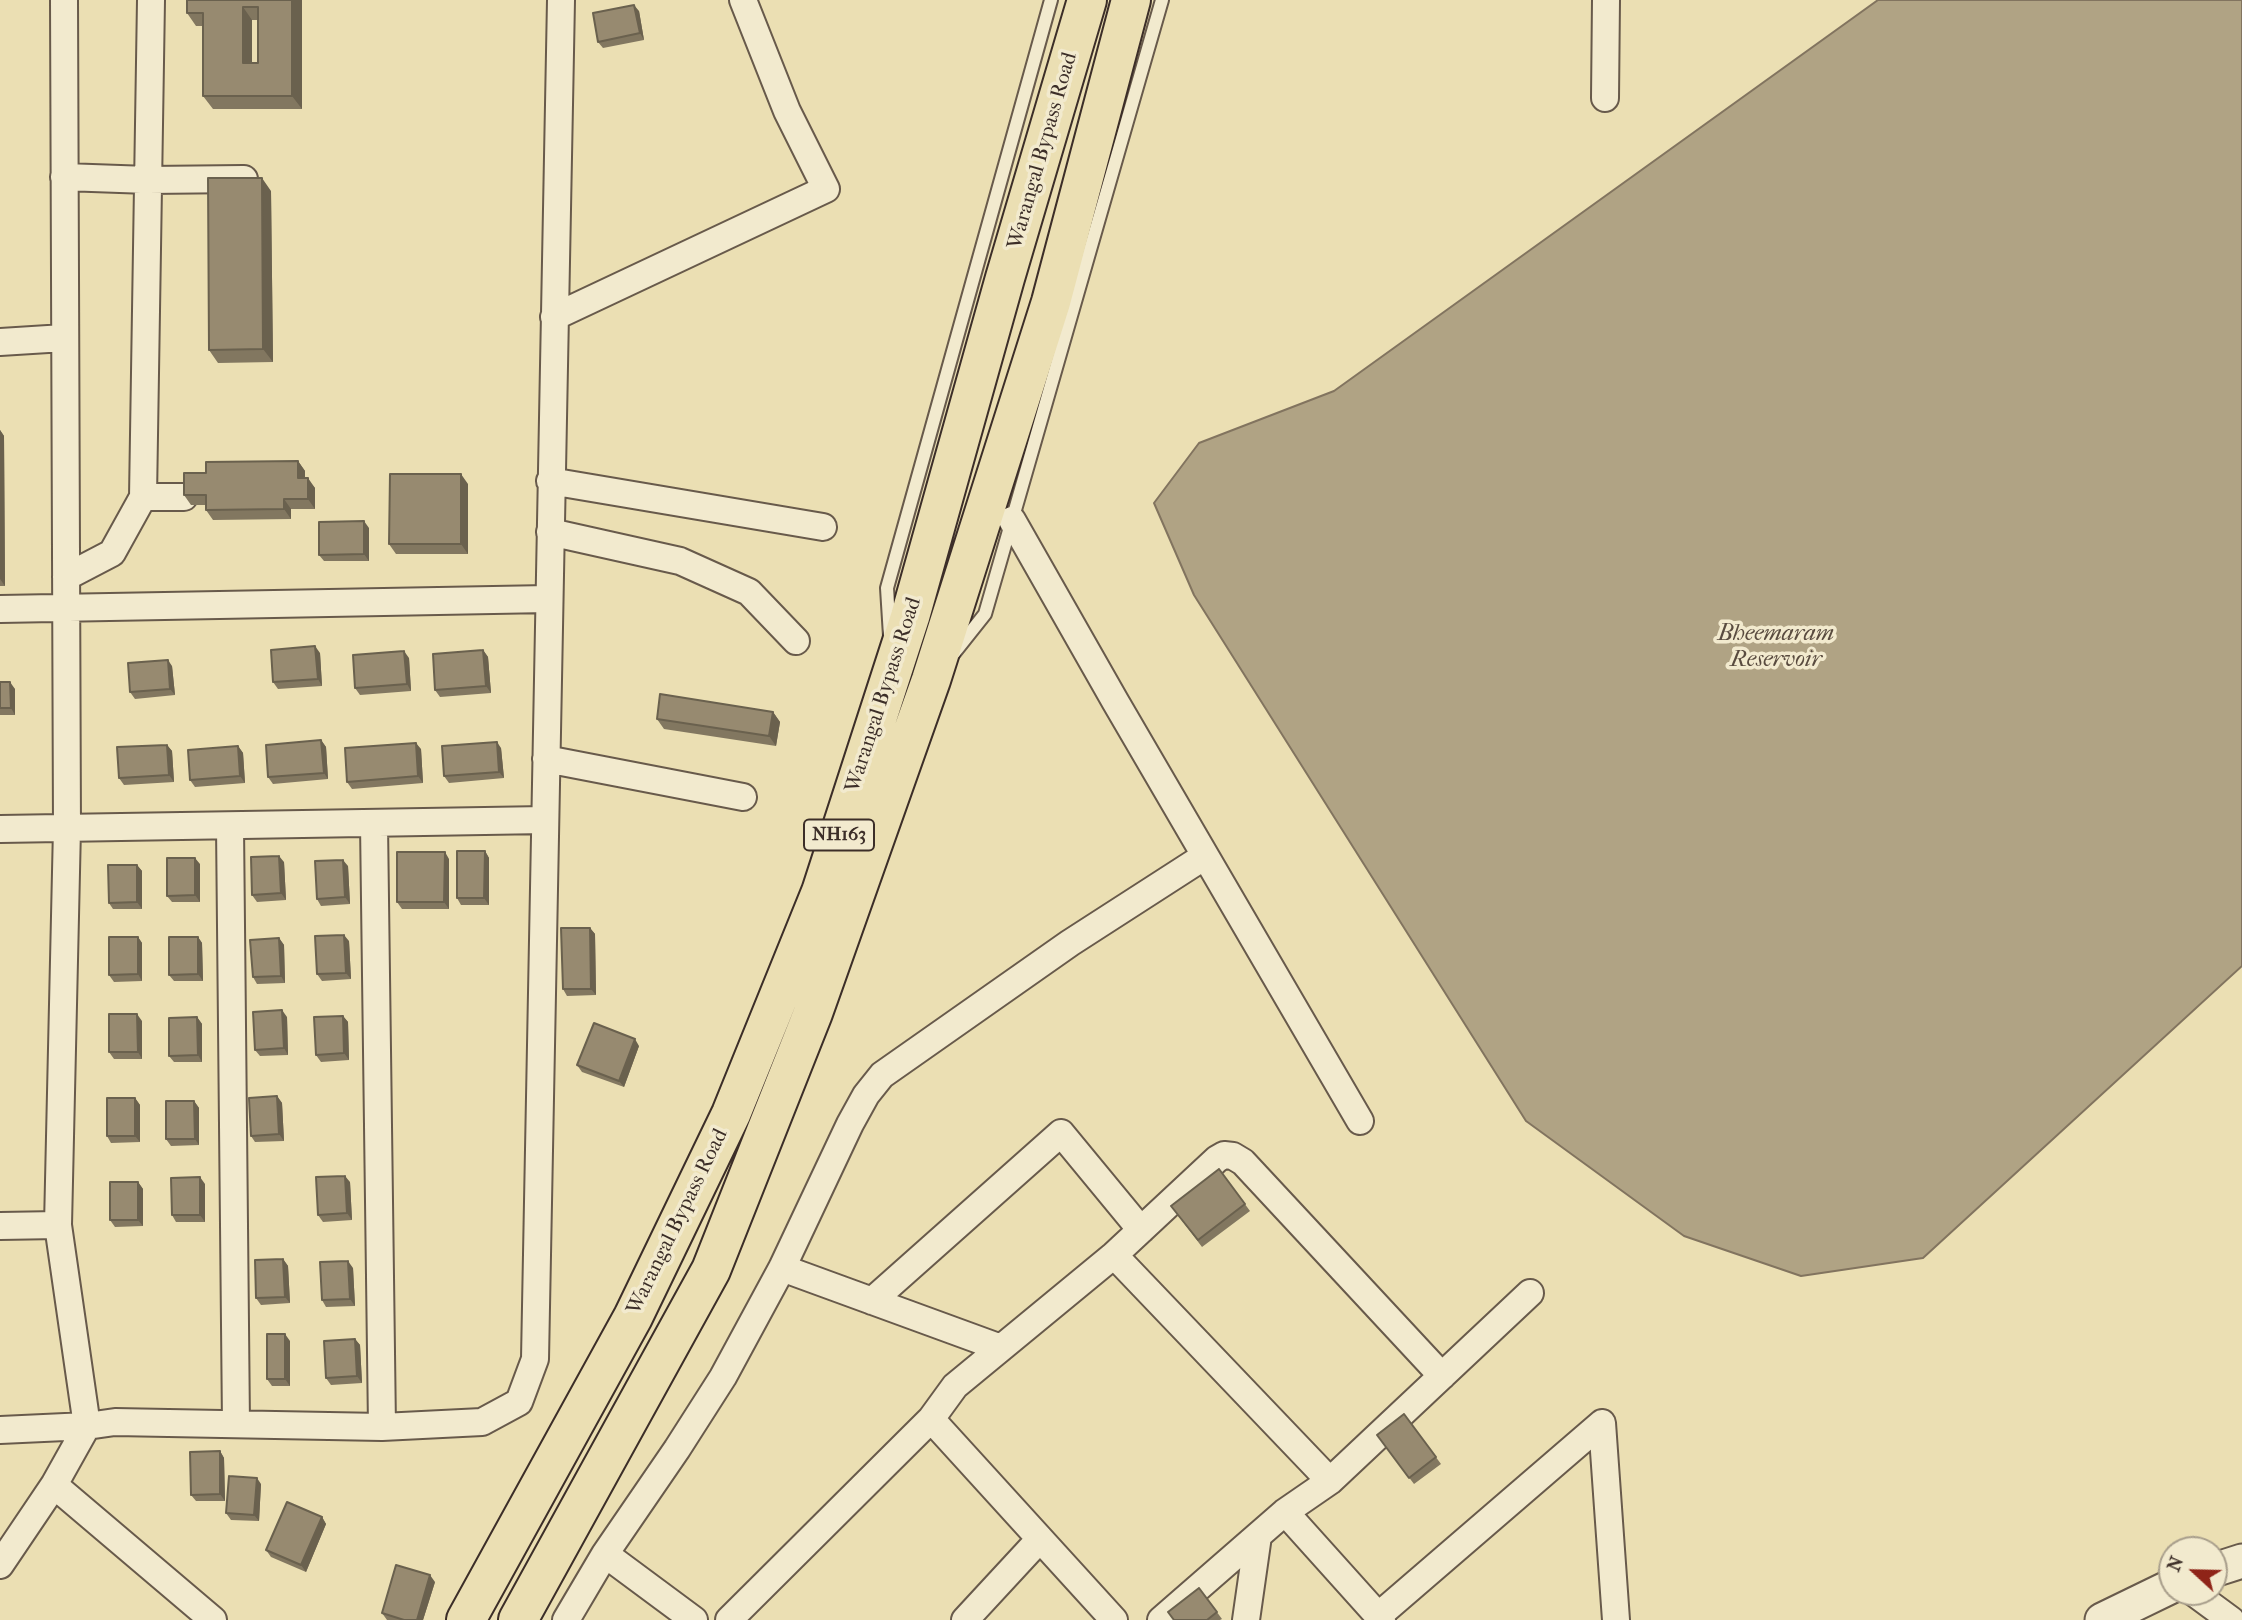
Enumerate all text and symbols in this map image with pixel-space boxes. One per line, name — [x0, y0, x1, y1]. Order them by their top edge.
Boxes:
street label: Warangal Bypass Road — [1003, 50, 1083, 252]
street label: Warangal Bypass Road — [841, 594, 927, 796]
water label: Bheemaram Reservoir — [1718, 620, 1834, 674]
road number: NH163 — [804, 820, 874, 850]
street label: Warangal Bypass Road — [622, 1125, 734, 1319]
north arrow — [2158, 1536, 2228, 1606]
text: N — [2162, 1553, 2188, 1575]

